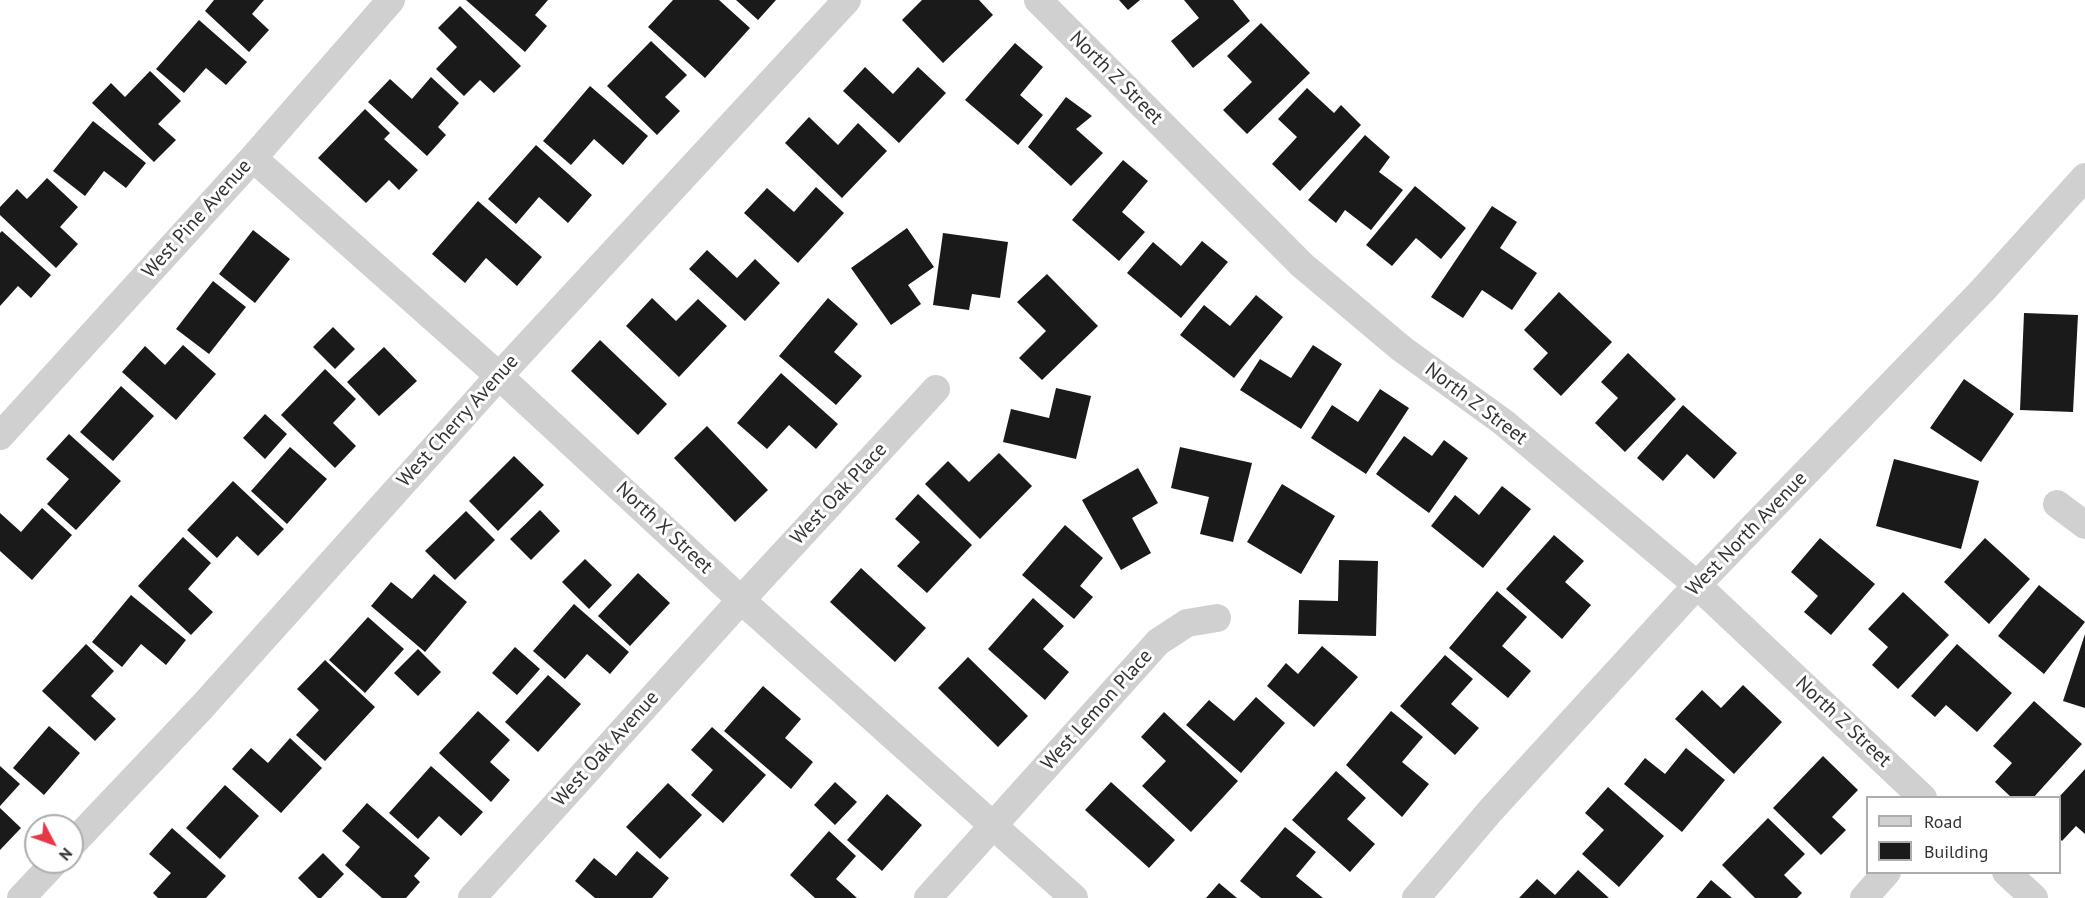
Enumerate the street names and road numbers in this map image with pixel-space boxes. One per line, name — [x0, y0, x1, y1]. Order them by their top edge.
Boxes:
street label: North Z Street — [1064, 26, 1168, 130]
street label: West Pine Avenue — [137, 155, 257, 283]
street label: West Cherry Avenue — [392, 350, 524, 492]
street label: North Z Street — [1420, 358, 1532, 450]
street label: West Oak Place — [786, 438, 892, 550]
street label: West North Avenue — [1682, 467, 1812, 601]
street label: North X Street — [611, 477, 717, 579]
street label: West Lemon Place — [1036, 645, 1158, 775]
street label: North Z Street — [1790, 672, 1896, 772]
street label: West Oak Avenue — [548, 686, 664, 812]

